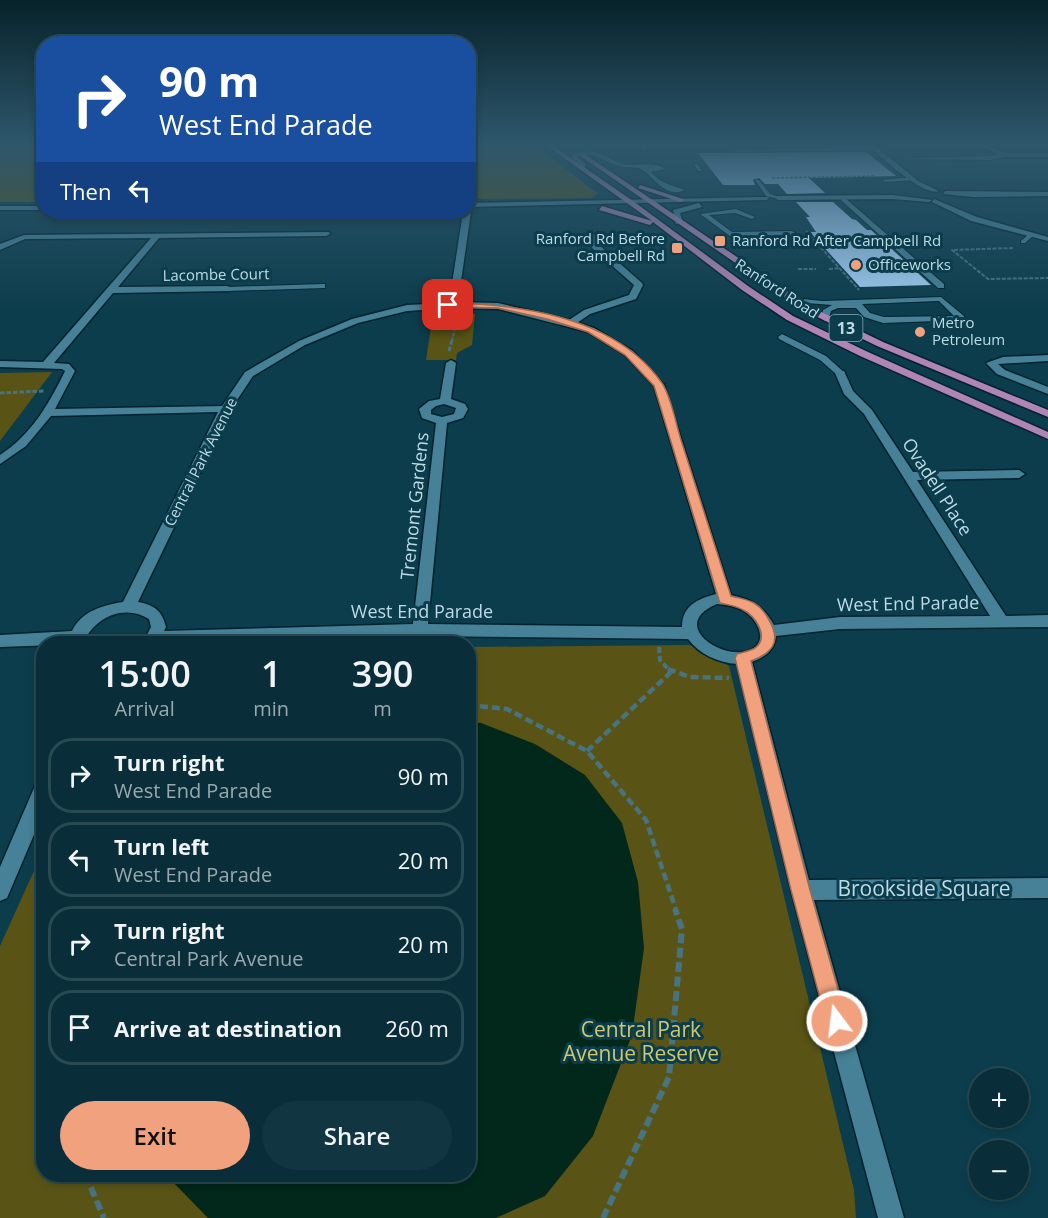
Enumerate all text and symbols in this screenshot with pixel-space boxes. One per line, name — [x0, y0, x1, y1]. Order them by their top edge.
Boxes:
text: 90 m — [159, 52, 259, 109]
icon: right — [60, 60, 138, 138]
text: West End Parade — [159, 106, 373, 143]
icon: left — [123, 174, 156, 207]
text: Then — [60, 176, 111, 206]
place label: Ranford Rd Before Campbell Rd — [536, 228, 665, 265]
place label: Ranford Rd After Campbell Rd — [732, 230, 941, 250]
marker: Ranford Rd After Campbell Rd — [713, 234, 727, 248]
marker: Ranford Rd Before Campbell Rd — [670, 241, 684, 255]
street label: Ranford Road — [732, 254, 823, 323]
place label: Officeworks — [868, 254, 951, 274]
marker: Officeworks — [849, 258, 863, 272]
street label: Lacombe Court — [162, 263, 270, 285]
pin — [422, 279, 473, 330]
icon: arrive — [431, 288, 464, 321]
place label: Metro Petroleum — [932, 312, 1005, 349]
road number: 13 — [830, 315, 862, 341]
marker: Metro Petroleum — [913, 325, 927, 339]
street label: Central Park Avenue — [159, 394, 241, 529]
street label: Tremont Gardens — [394, 431, 434, 581]
street label: Ovadell Place — [897, 433, 978, 540]
street label: West End Parade — [837, 590, 979, 616]
street label: West End Parade — [351, 599, 493, 623]
text: 15:00 — [99, 649, 191, 698]
text: 1 — [261, 649, 282, 698]
text: 390 — [352, 649, 413, 698]
text: Arrival — [115, 695, 175, 722]
text: min — [253, 695, 289, 722]
text: m — [373, 695, 392, 722]
text: Turn right — [114, 747, 225, 777]
icon: right — [63, 759, 96, 792]
text: 90 m — [398, 761, 449, 791]
text: West End Parade — [114, 777, 272, 804]
text: Turn left — [114, 831, 209, 861]
icon: left — [63, 843, 96, 876]
text: 20 m — [398, 845, 449, 875]
text: West End Parade — [114, 861, 272, 888]
street label: Brookside Square — [837, 874, 1011, 902]
text: Turn right — [114, 915, 225, 945]
icon: right — [63, 927, 96, 960]
text: 20 m — [398, 929, 449, 959]
text: Central Park Avenue — [114, 945, 303, 972]
position arrow — [805, 989, 869, 1053]
icon: arrive — [63, 1011, 96, 1044]
text: Arrive at destination — [114, 1013, 342, 1043]
text: 260 m — [385, 1013, 449, 1043]
park label: Central Park Avenue Reserve — [563, 1015, 719, 1067]
map controls — [969, 1068, 1029, 1200]
button: + — [969, 1068, 1029, 1128]
button: Exit — [60, 1101, 250, 1170]
button: Share — [262, 1101, 452, 1170]
button: − — [969, 1140, 1029, 1200]

